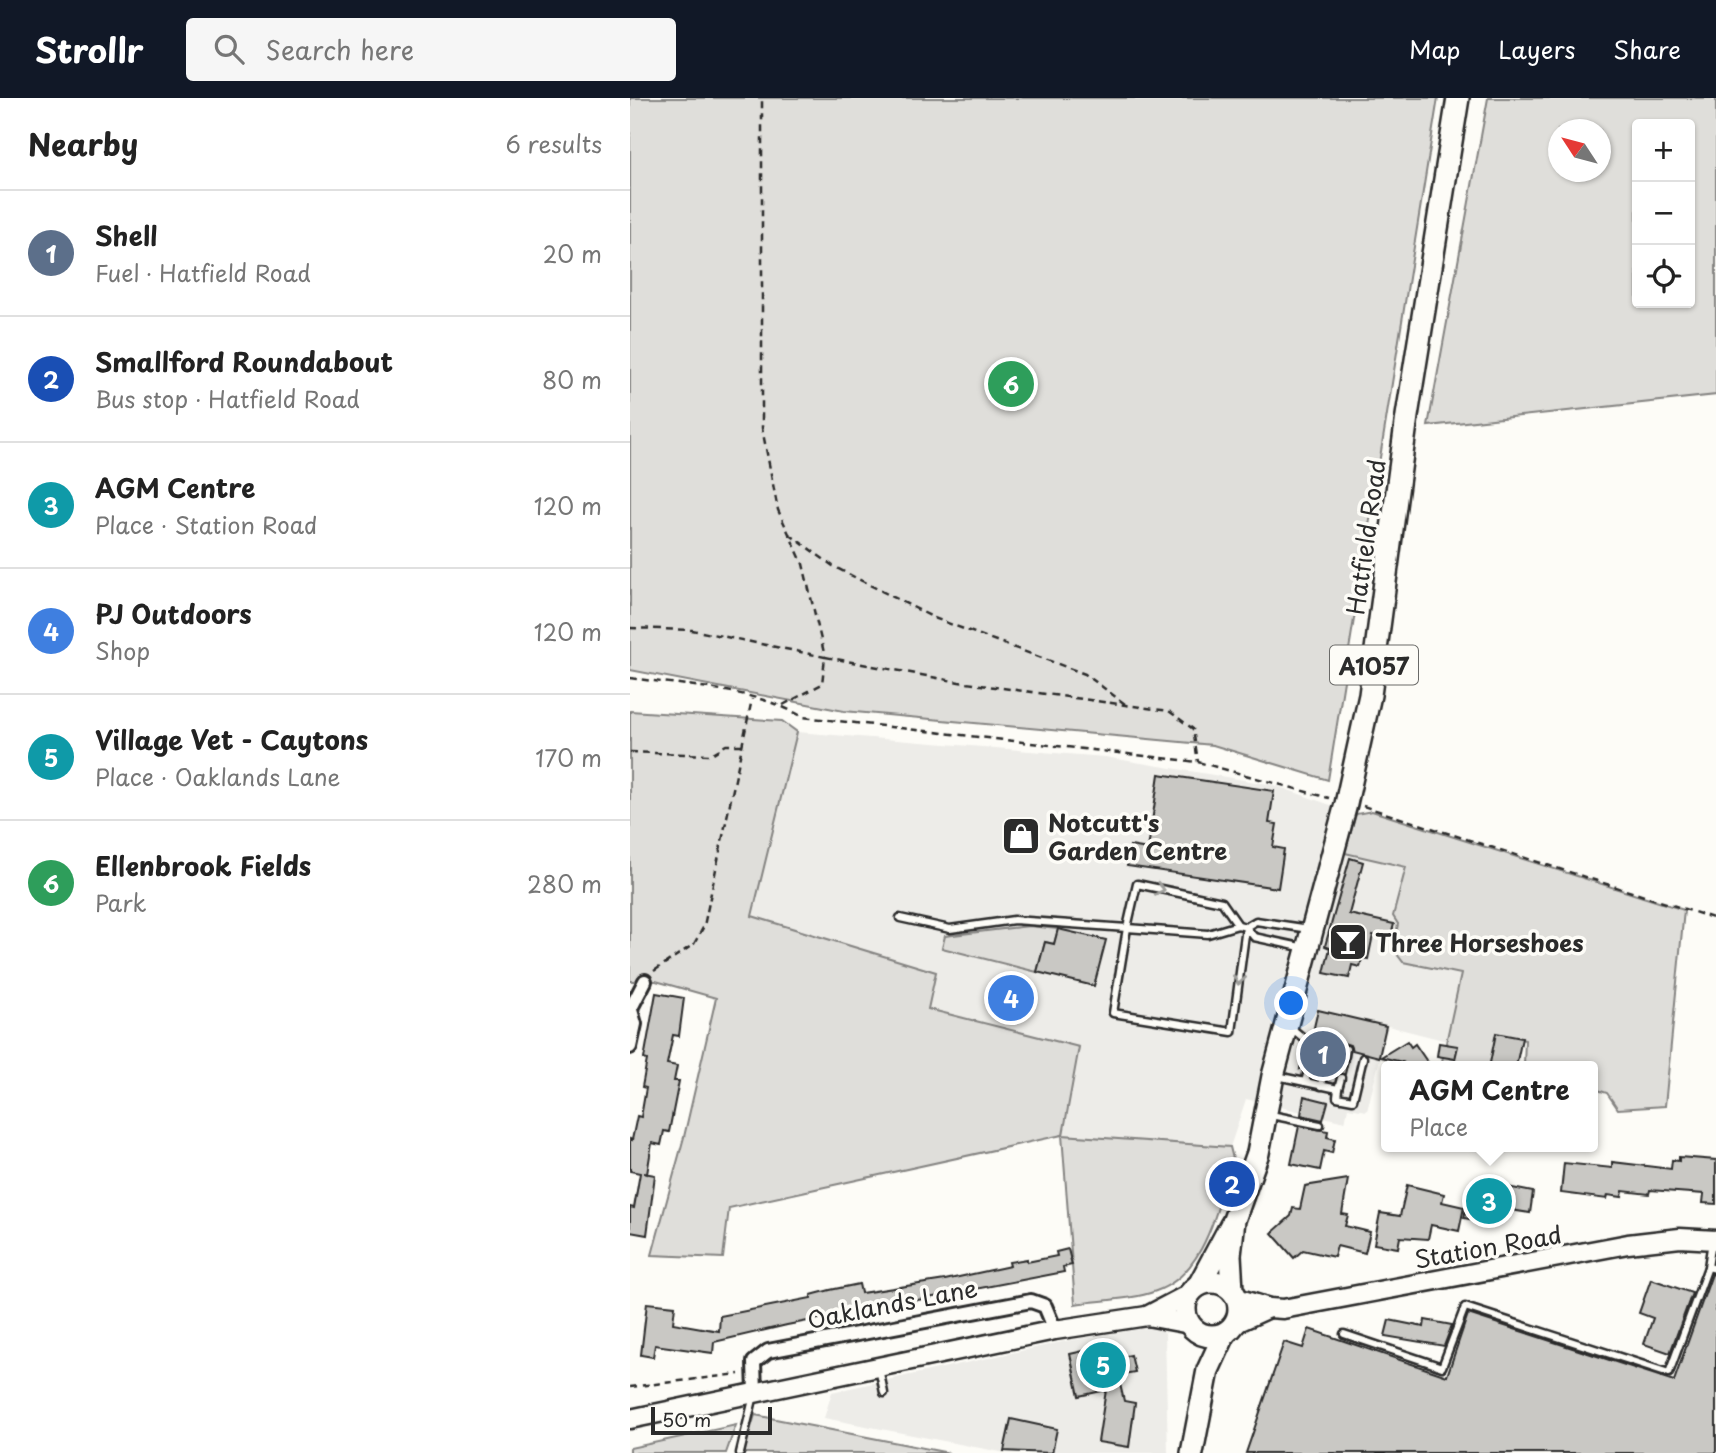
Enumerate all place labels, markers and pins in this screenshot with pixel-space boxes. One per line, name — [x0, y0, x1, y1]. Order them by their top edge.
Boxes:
pin: 6 — [988, 358, 1034, 410]
place label: Notcutt's Garden Centre — [1048, 804, 1227, 868]
shop icon: Notcutt's Garden Centre — [1000, 815, 1042, 857]
bar icon: Three Horseshoes — [1327, 921, 1369, 963]
place label: Three Horseshoes — [1375, 924, 1584, 960]
pin: 4 — [988, 972, 1034, 1024]
pin: 1 — [1300, 1028, 1346, 1080]
pin: 2 — [1209, 1158, 1255, 1210]
pin: 3 — [1466, 1175, 1512, 1227]
pin: 5 — [1080, 1339, 1126, 1391]

